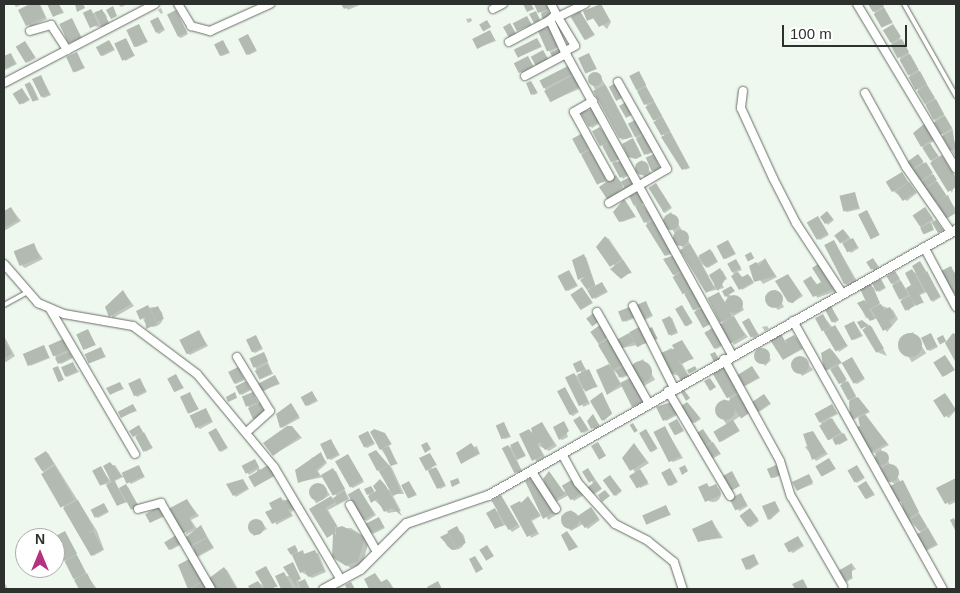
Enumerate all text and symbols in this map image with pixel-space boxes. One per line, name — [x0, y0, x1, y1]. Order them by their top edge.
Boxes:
scale bar — [785, 15, 910, 47]
text: 100 m — [790, 25, 832, 42]
north arrow — [15, 528, 65, 578]
text: N — [35, 531, 45, 547]

